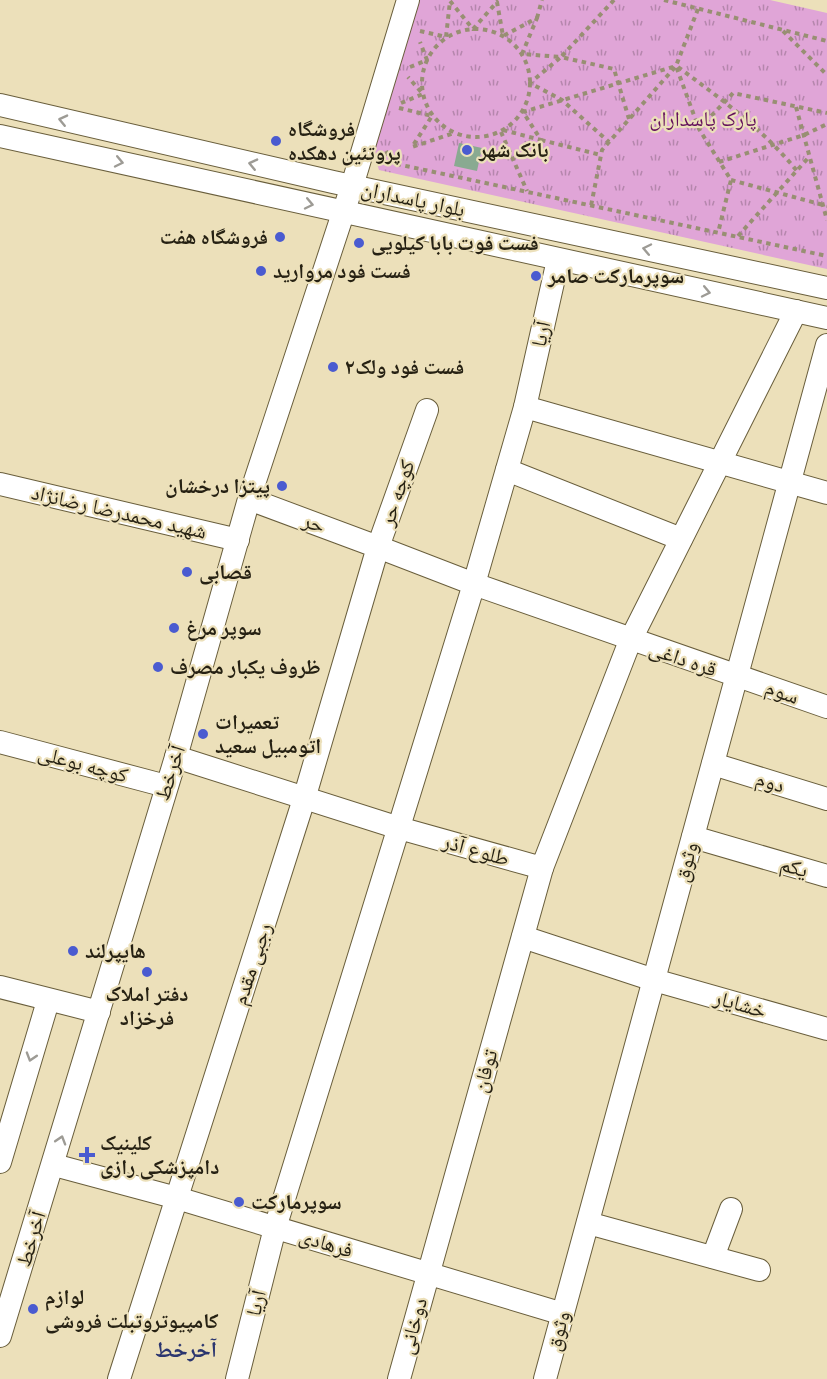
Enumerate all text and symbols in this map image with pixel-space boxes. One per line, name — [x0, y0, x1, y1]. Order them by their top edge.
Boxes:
park label: پارک پاسداران — [649, 106, 757, 132]
one-way arrow — [59, 114, 69, 127]
place label: فروشگاه پروتئین دهکده — [288, 116, 401, 166]
marker: فروشگاه پروتئین دهکده — [269, 134, 283, 148]
place label: بانک شهر — [478, 137, 548, 163]
marker: بانک شهر — [460, 143, 474, 157]
one-way arrow — [113, 155, 123, 168]
one-way arrow — [249, 158, 259, 171]
street label: بلوار پاسداران — [359, 175, 467, 223]
one-way arrow — [304, 197, 314, 210]
place label: فروشگاه هفت — [160, 224, 268, 250]
marker: فروشگاه هفت — [273, 230, 287, 244]
place label: فست فوت بابا کیلویی — [371, 230, 539, 256]
marker: فست فوت بابا کیلویی — [352, 236, 366, 250]
one-way arrow — [642, 244, 652, 257]
place label: فست فود مروارید — [273, 258, 411, 284]
place label: سوپرمارکت صامر — [547, 263, 684, 289]
marker: فست فود مروارید — [254, 264, 268, 278]
marker: سوپرمارکت صامر — [529, 269, 543, 283]
one-way arrow — [701, 285, 711, 298]
street label: آریا — [525, 318, 557, 349]
place label: فست فود ولک۲ — [345, 354, 464, 380]
marker: فست فود ولک۲ — [326, 360, 340, 374]
street label: کوچه حر — [373, 456, 420, 530]
place label: پیتزا درخشان — [165, 473, 270, 499]
street label: شهید محمدرضا رضانژاد — [29, 479, 209, 545]
marker: پیتزا درخشان — [275, 479, 289, 493]
street label: حر — [298, 507, 329, 539]
place label: قصابی — [199, 559, 252, 585]
marker: قصابی — [180, 565, 194, 579]
place label: سوپر مرغ — [186, 615, 262, 641]
marker: سوپر مرغ — [167, 621, 181, 635]
street label: قره داغی — [646, 635, 720, 683]
place label: ظروف یکبار مصرف — [170, 654, 321, 680]
marker: ظروف یکبار مصرف — [151, 660, 165, 674]
street label: سوم — [761, 674, 802, 711]
place label: تعمیرات اتومبیل سعید — [215, 709, 321, 759]
marker: تعمیرات اتومبیل سعید — [196, 727, 210, 741]
street label: کوچه بوعلی — [35, 740, 131, 789]
street label: آخرخط — [149, 742, 191, 804]
street label: دوم — [752, 765, 788, 800]
street label: طلوع آذر — [439, 828, 512, 872]
street label: وثوق — [668, 839, 704, 885]
street label: یکم — [777, 851, 811, 884]
street label: رجبی مقدم — [227, 920, 278, 1009]
place label: هایپرلند — [85, 938, 146, 964]
marker: هایپرلند — [66, 944, 80, 958]
marker: دفتر املاک فرخزاد — [140, 965, 154, 979]
place label: دفتر املاک فرخزاد — [105, 981, 189, 1031]
street label: خشایار — [710, 984, 769, 1024]
street label: توفان — [467, 1047, 503, 1095]
one-way arrow — [26, 1051, 38, 1062]
place label: کلینیک دامپزشکی رازی — [100, 1130, 219, 1180]
one-way arrow — [54, 1135, 66, 1146]
marker: کلینیک دامپزشکی رازی — [78, 1146, 96, 1164]
place label: سوپرمارکت — [251, 1189, 342, 1215]
marker: سوپرمارکت — [232, 1195, 246, 1209]
street label: آخرخط — [10, 1208, 52, 1270]
street label: فرهادی — [296, 1223, 356, 1263]
place label: لوازم کامپیوتروتبلت فروشی — [45, 1284, 218, 1334]
street label: آریا — [240, 1287, 272, 1319]
street label: دوخانی — [393, 1295, 433, 1357]
marker: لوازم کامپیوتروتبلت فروشی — [26, 1302, 40, 1316]
street label: وثوق — [540, 1308, 576, 1354]
district label: آخرخط — [155, 1336, 217, 1363]

